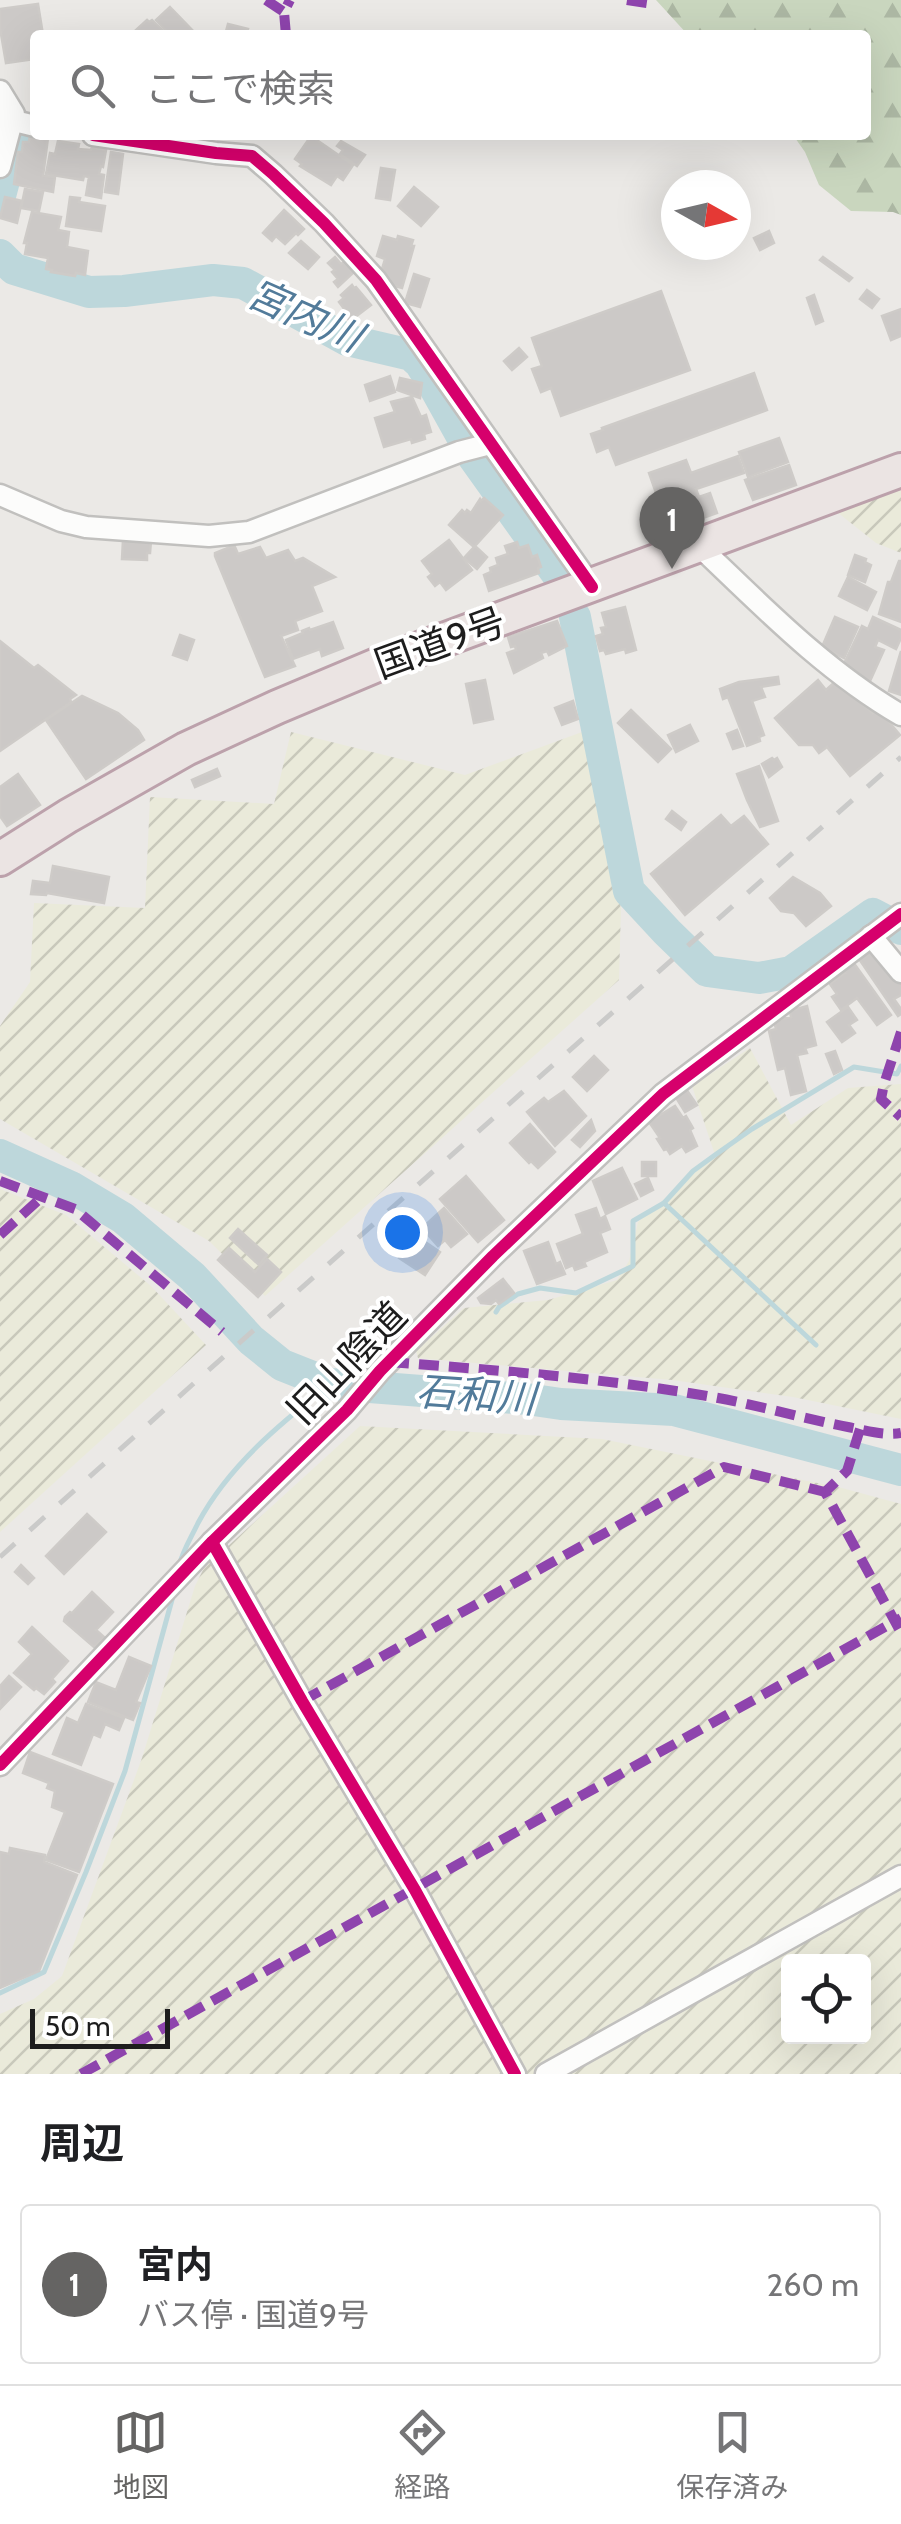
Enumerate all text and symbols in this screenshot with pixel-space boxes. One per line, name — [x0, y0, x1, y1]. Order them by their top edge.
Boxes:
search box — [30, 30, 871, 140]
icon: search — [65, 58, 120, 113]
text: ここで検索 — [145, 65, 335, 112]
north arrow — [661, 170, 751, 260]
water label: 宮内川 — [240, 268, 374, 363]
pin: 1 — [640, 486, 704, 569]
street label: 国道9号 — [368, 597, 512, 688]
your location — [377, 1207, 428, 1258]
street label: 旧山陰道 — [277, 1292, 416, 1434]
water label: 石和川 — [414, 1366, 542, 1423]
map controls — [781, 1954, 871, 2044]
button: locate — [781, 1954, 871, 2044]
scale bar — [30, 2004, 170, 2048]
text: 50 m — [45, 2009, 111, 2043]
text: 周辺 — [40, 2117, 124, 2169]
text: 宮内 — [137, 2241, 213, 2288]
text: 1 — [69, 2265, 80, 2304]
text: 260 m — [766, 2265, 859, 2304]
text: バス停 · 国道9号 — [137, 2295, 369, 2334]
tab: 地図 — [113, 2405, 169, 2505]
tab: 経路 — [394, 2405, 450, 2505]
tab: 保存済み — [676, 2405, 788, 2505]

